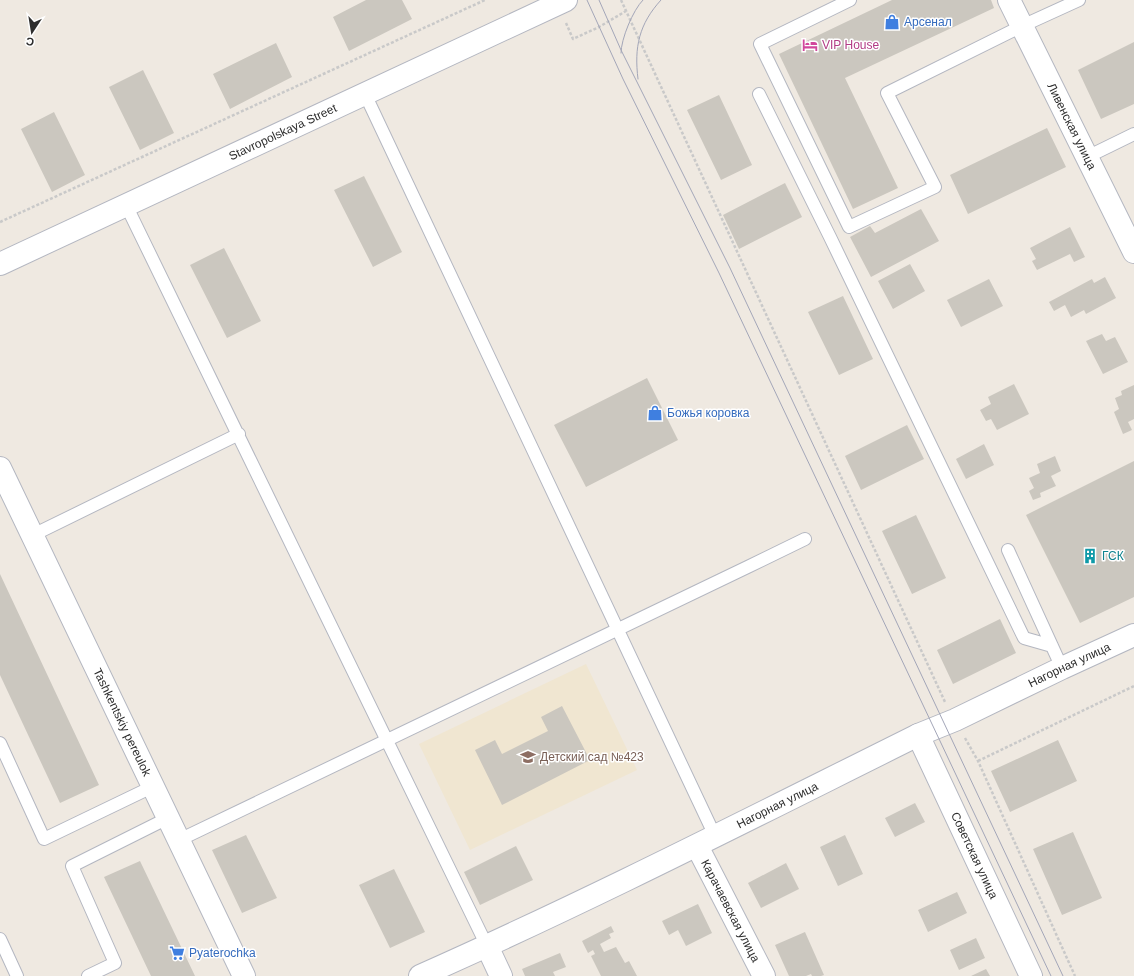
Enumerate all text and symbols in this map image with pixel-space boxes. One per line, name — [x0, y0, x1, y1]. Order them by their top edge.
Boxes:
north arrow — [12, 12, 52, 52]
shop icon: Арсенал — [883, 13, 901, 31]
place label: Арсенал — [904, 15, 952, 29]
text: С — [25, 35, 35, 48]
hotel icon: VIP House — [801, 36, 819, 54]
place label: VIP House — [822, 38, 879, 52]
street label: Ливенская улица — [1044, 81, 1099, 172]
street label: Stavropolskaya Street — [227, 101, 340, 163]
shop icon: Божья коровка — [646, 404, 664, 422]
place label: Божья коровка — [667, 406, 750, 420]
building icon: ГСК — [1081, 547, 1099, 565]
place label: ГСК — [1102, 549, 1124, 563]
street label: Нагорная улица — [1026, 640, 1113, 690]
street label: Tashkentskiy pereulok — [90, 666, 154, 779]
school or university icon: Детский сад №423 — [519, 748, 537, 766]
place label: Детский сад №423 — [540, 750, 644, 764]
street label: Нагорная улица — [734, 779, 821, 831]
street label: Советская улица — [948, 810, 1001, 901]
street label: Карачаевская улица — [698, 857, 763, 965]
supermarket icon: Pyaterochka — [168, 944, 186, 962]
place label: Pyaterochka — [189, 946, 256, 960]

